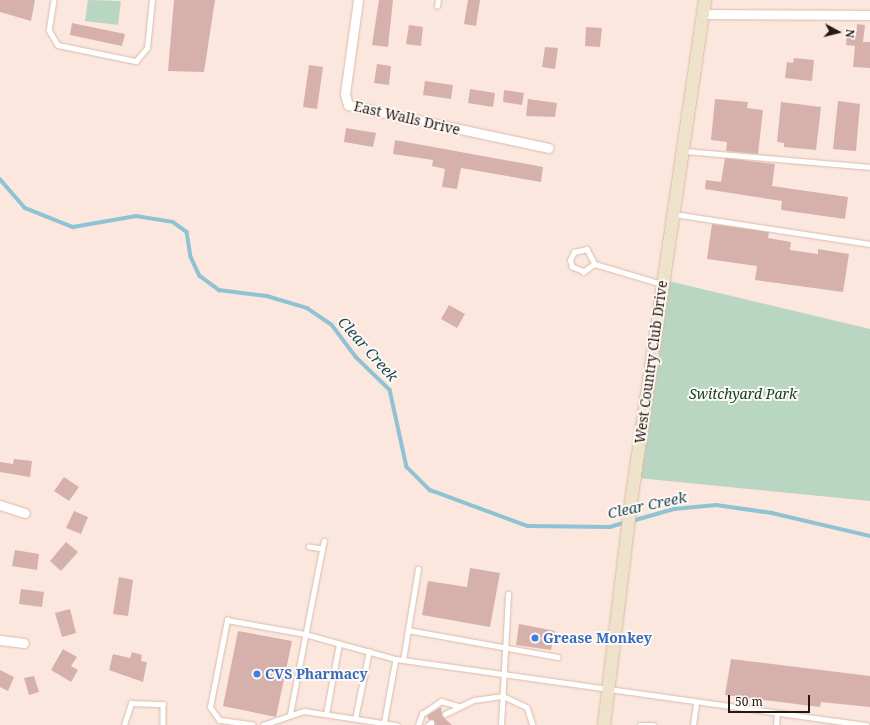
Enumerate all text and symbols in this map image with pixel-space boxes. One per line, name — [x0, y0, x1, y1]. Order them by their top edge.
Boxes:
north arrow — [818, 12, 858, 52]
text: N — [842, 28, 858, 39]
street label: East Walls Drive — [352, 98, 462, 138]
street label: West Country Club Drive — [631, 279, 671, 445]
water label: Clear Creek — [334, 313, 402, 385]
park label: Switchyard Park — [689, 386, 797, 402]
water label: Clear Creek — [606, 488, 688, 522]
place label: Grease Monkey — [543, 630, 652, 646]
marker: Grease Monkey — [530, 633, 540, 643]
place label: CVS Pharmacy — [265, 666, 368, 682]
marker: CVS Pharmacy — [252, 669, 262, 679]
scale bar — [730, 687, 812, 713]
text: 50 m — [735, 693, 763, 710]

